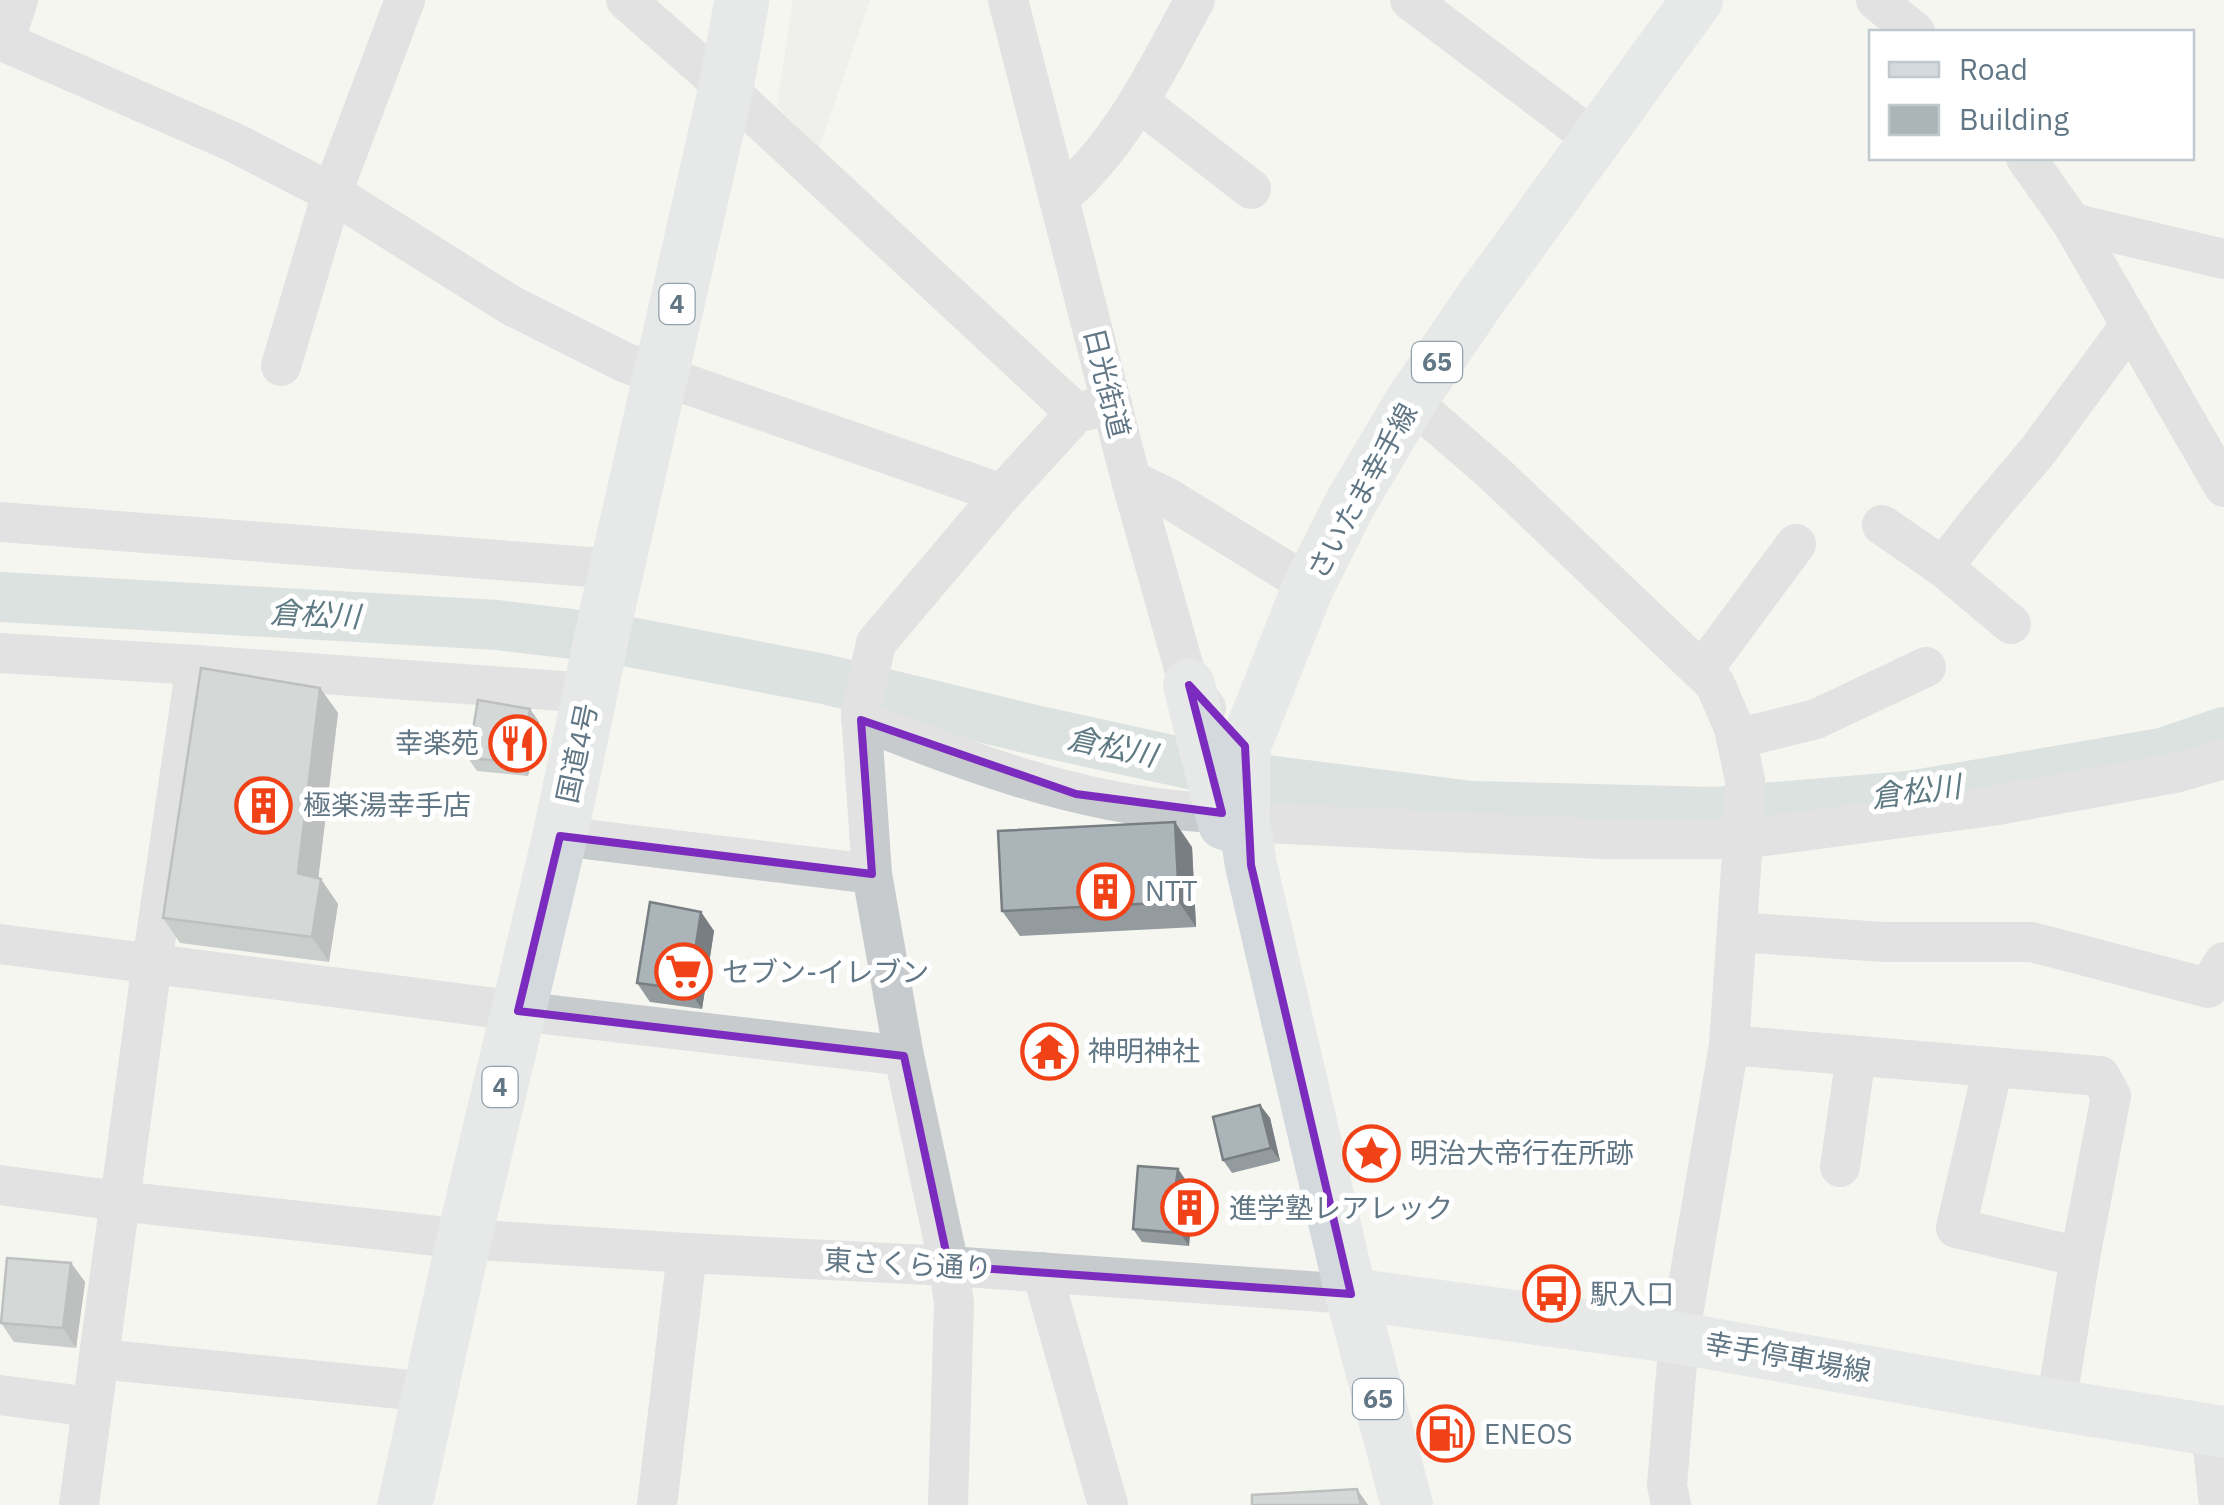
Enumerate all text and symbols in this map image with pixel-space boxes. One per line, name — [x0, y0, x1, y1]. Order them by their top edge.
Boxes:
legend — [1869, 30, 2194, 160]
text: Road — [1959, 49, 2028, 88]
text: Building — [1959, 99, 2069, 138]
road number: 4 — [660, 284, 694, 324]
street label: 日光街道 — [1076, 324, 1139, 442]
road number: 65 — [1412, 342, 1462, 382]
street label: さいたま幸手線 — [1298, 396, 1425, 585]
water label: 倉松川 — [269, 592, 364, 635]
street label: 国道4号 — [548, 700, 605, 806]
restaurant icon: 幸楽苑 — [488, 713, 548, 773]
water label: 倉松川 — [1064, 717, 1163, 775]
place label: 幸楽苑 — [395, 724, 479, 761]
water label: 倉松川 — [1869, 765, 1966, 815]
building icon: 極楽湯幸手店 — [234, 775, 294, 835]
place label: 極楽湯幸手店 — [303, 786, 471, 823]
building icon: NTT — [1076, 861, 1136, 921]
place label: NTT — [1145, 872, 1197, 909]
supermarket icon: セブン-イレブン — [653, 942, 713, 1002]
place label: セブン-イレブン — [722, 953, 929, 990]
temple icon: 神明神社 — [1019, 1021, 1079, 1081]
place label: 神明神社 — [1088, 1032, 1200, 1069]
road number: 4 — [482, 1067, 518, 1107]
place icon: 明治大帝行在所跡 — [1341, 1123, 1401, 1183]
place label: 明治大帝行在所跡 — [1410, 1134, 1634, 1171]
building icon: 進学塾レアレック — [1160, 1178, 1220, 1238]
place label: 進学塾レアレック — [1229, 1189, 1453, 1226]
street label: 東さくら通り — [823, 1241, 993, 1286]
bus stop icon: 駅入口 — [1521, 1264, 1581, 1324]
place label: 駅入口 — [1590, 1275, 1674, 1312]
street label: 幸手停車場線 — [1702, 1324, 1874, 1389]
road number: 65 — [1353, 1379, 1403, 1419]
fuel station icon: ENEOS — [1415, 1404, 1475, 1464]
place label: ENEOS — [1484, 1415, 1573, 1452]

